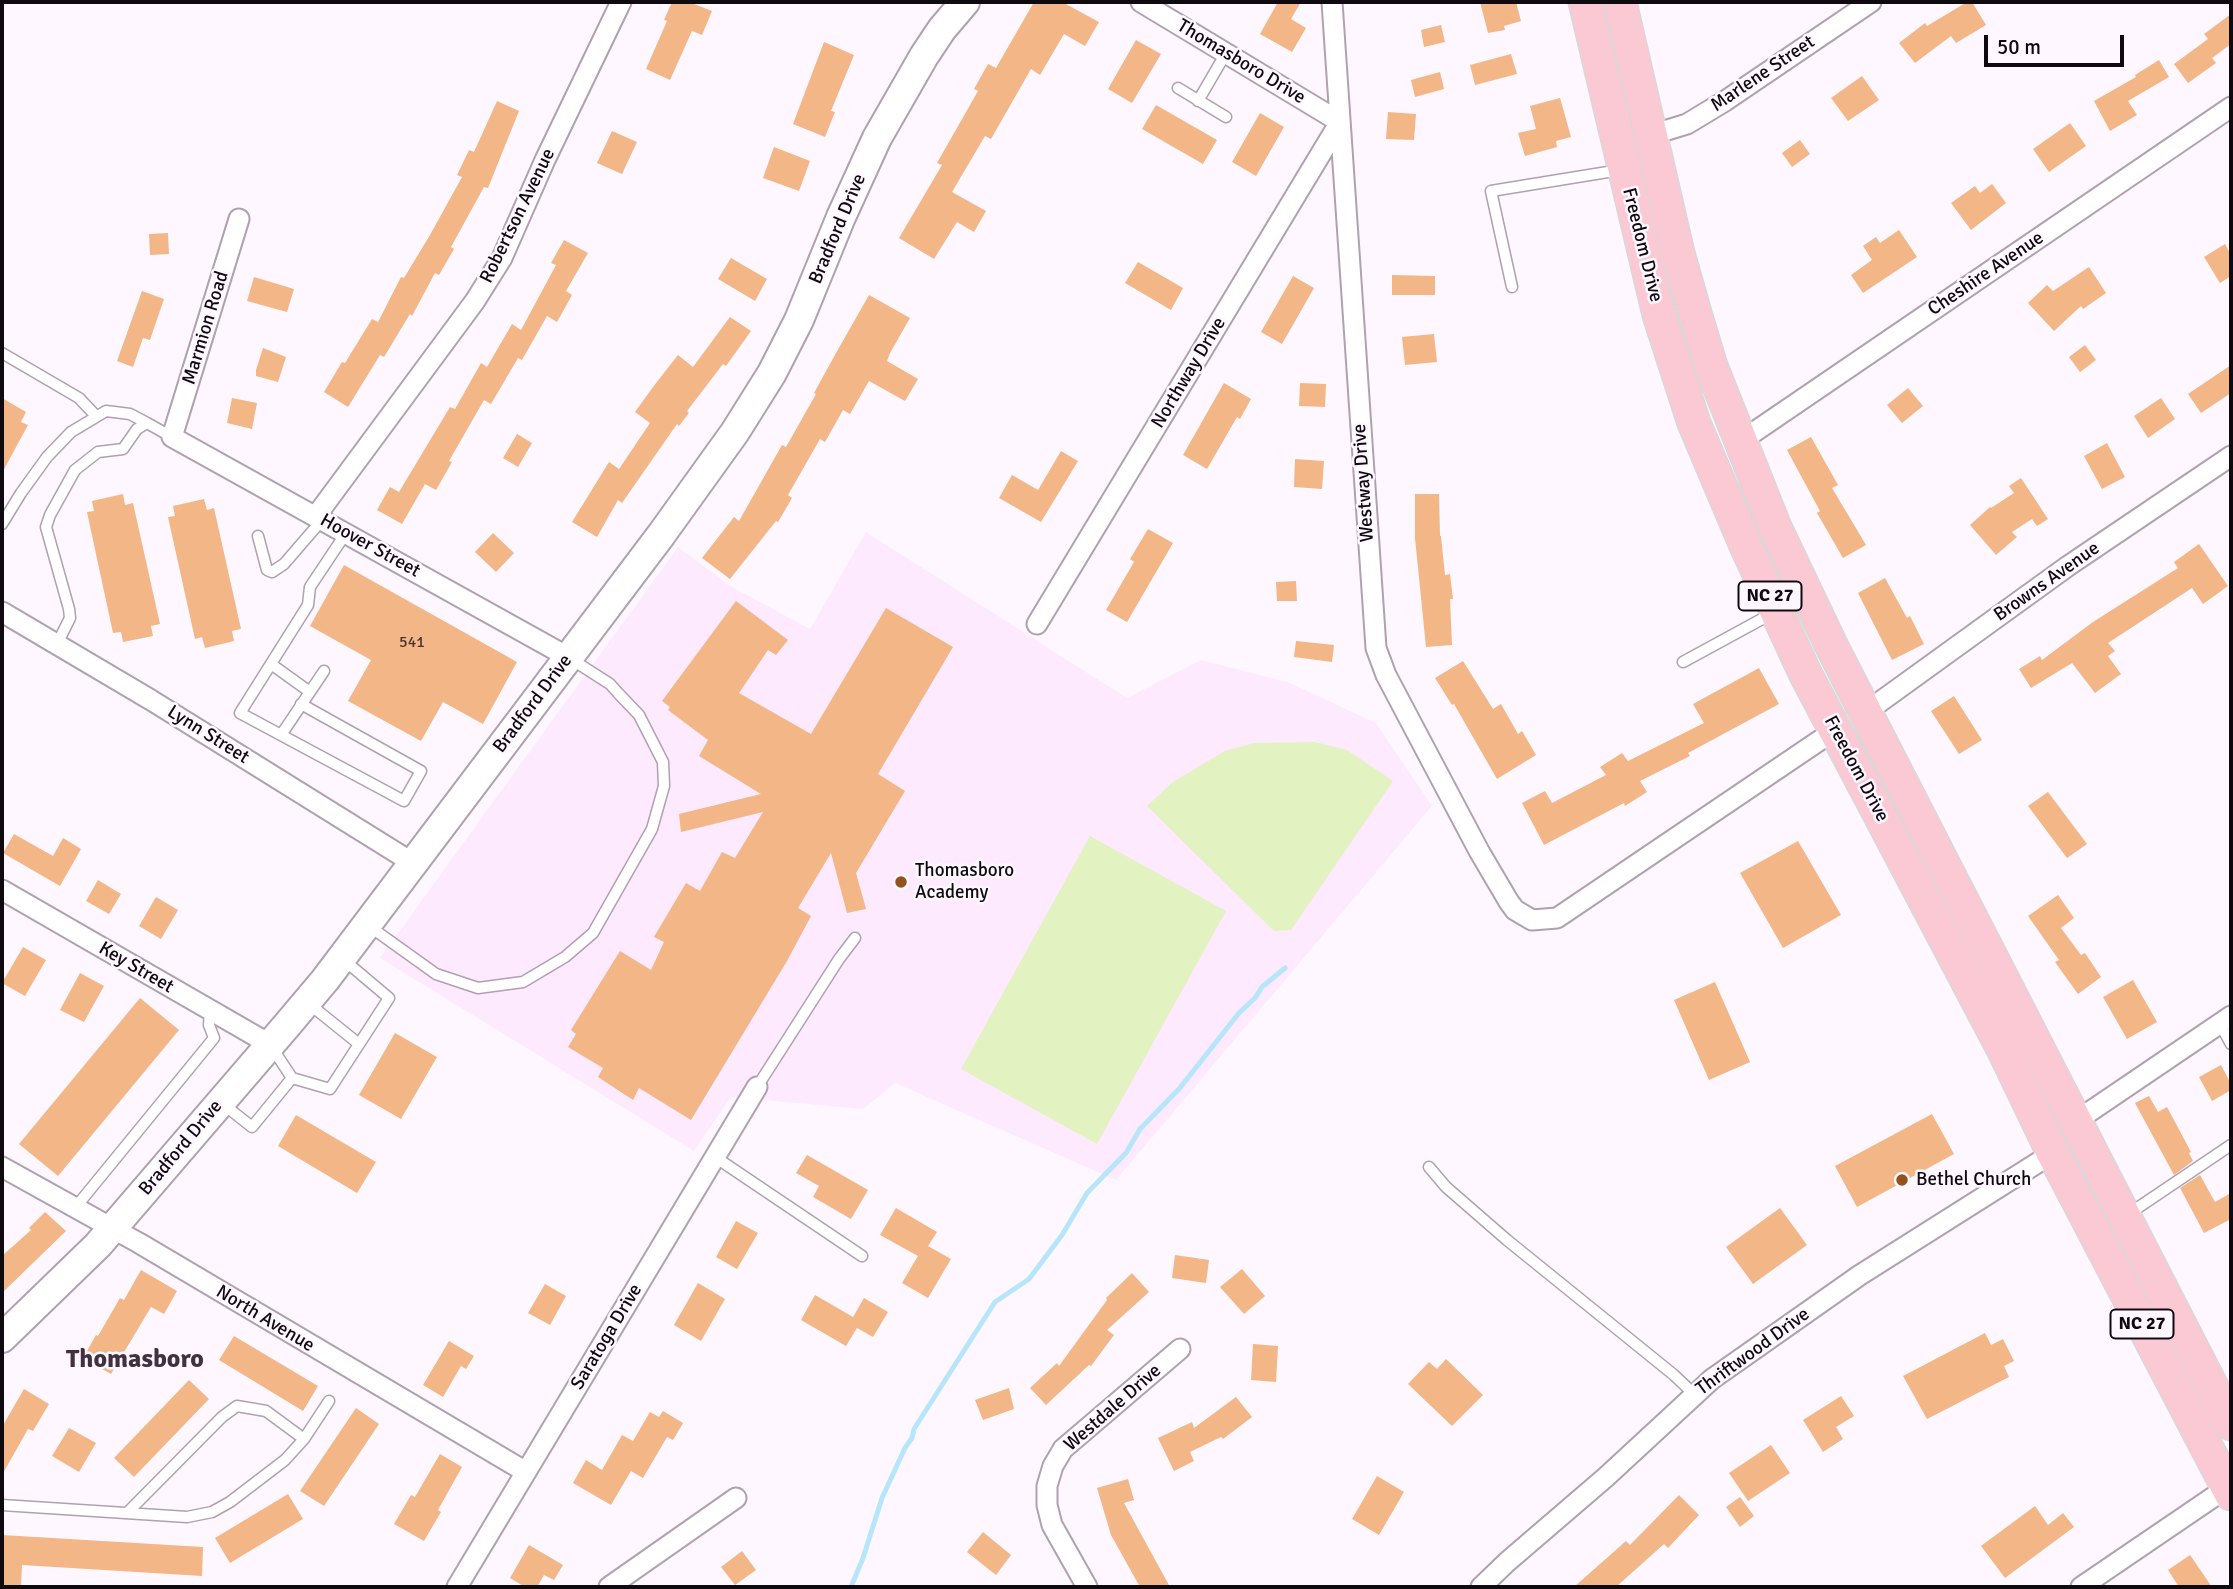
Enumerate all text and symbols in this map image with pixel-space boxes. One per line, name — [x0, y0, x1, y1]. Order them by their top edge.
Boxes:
street label: Thomasboro Drive — [1173, 15, 1309, 109]
scale bar — [1988, 21, 2128, 65]
street label: Marlene Street — [1707, 31, 1819, 117]
text: 50 m — [1997, 34, 2041, 60]
street label: Robertson Avenue — [476, 145, 560, 287]
street label: Bradford Drive — [805, 171, 871, 287]
street label: Freedom Drive — [1617, 186, 1667, 304]
street label: Cheshire Avenue — [1924, 227, 2048, 321]
street label: Marmion Road — [178, 269, 234, 387]
street label: Northway Drive — [1147, 313, 1231, 433]
street label: Westway Drive — [1348, 423, 1380, 543]
street label: Hoover Street — [316, 509, 424, 583]
street label: Browns Avenue — [1990, 537, 2104, 627]
road number: NC 27 — [1738, 582, 1802, 610]
house number: 541 — [399, 633, 425, 653]
street label: Bradford Drive — [489, 650, 577, 758]
street label: Lynn Street — [163, 701, 253, 769]
street label: Freedom Drive — [1818, 712, 1894, 826]
place label: Thomasboro Academy — [915, 860, 1014, 904]
marker: Thomasboro Academy — [893, 874, 909, 890]
street label: Key Street — [94, 937, 178, 999]
street label: Bradford Drive — [135, 1096, 227, 1200]
place label: Bethel Church — [1916, 1169, 2031, 1191]
marker: Bethel Church — [1894, 1172, 1910, 1188]
street label: Saratoga Drive — [567, 1280, 647, 1394]
street label: North Avenue — [212, 1281, 318, 1357]
street label: Thriftwood Drive — [1692, 1303, 1814, 1401]
road number: NC 27 — [2110, 1310, 2174, 1338]
district label: Thomasboro — [66, 1344, 204, 1376]
street label: Westdale Drive — [1060, 1360, 1166, 1456]

